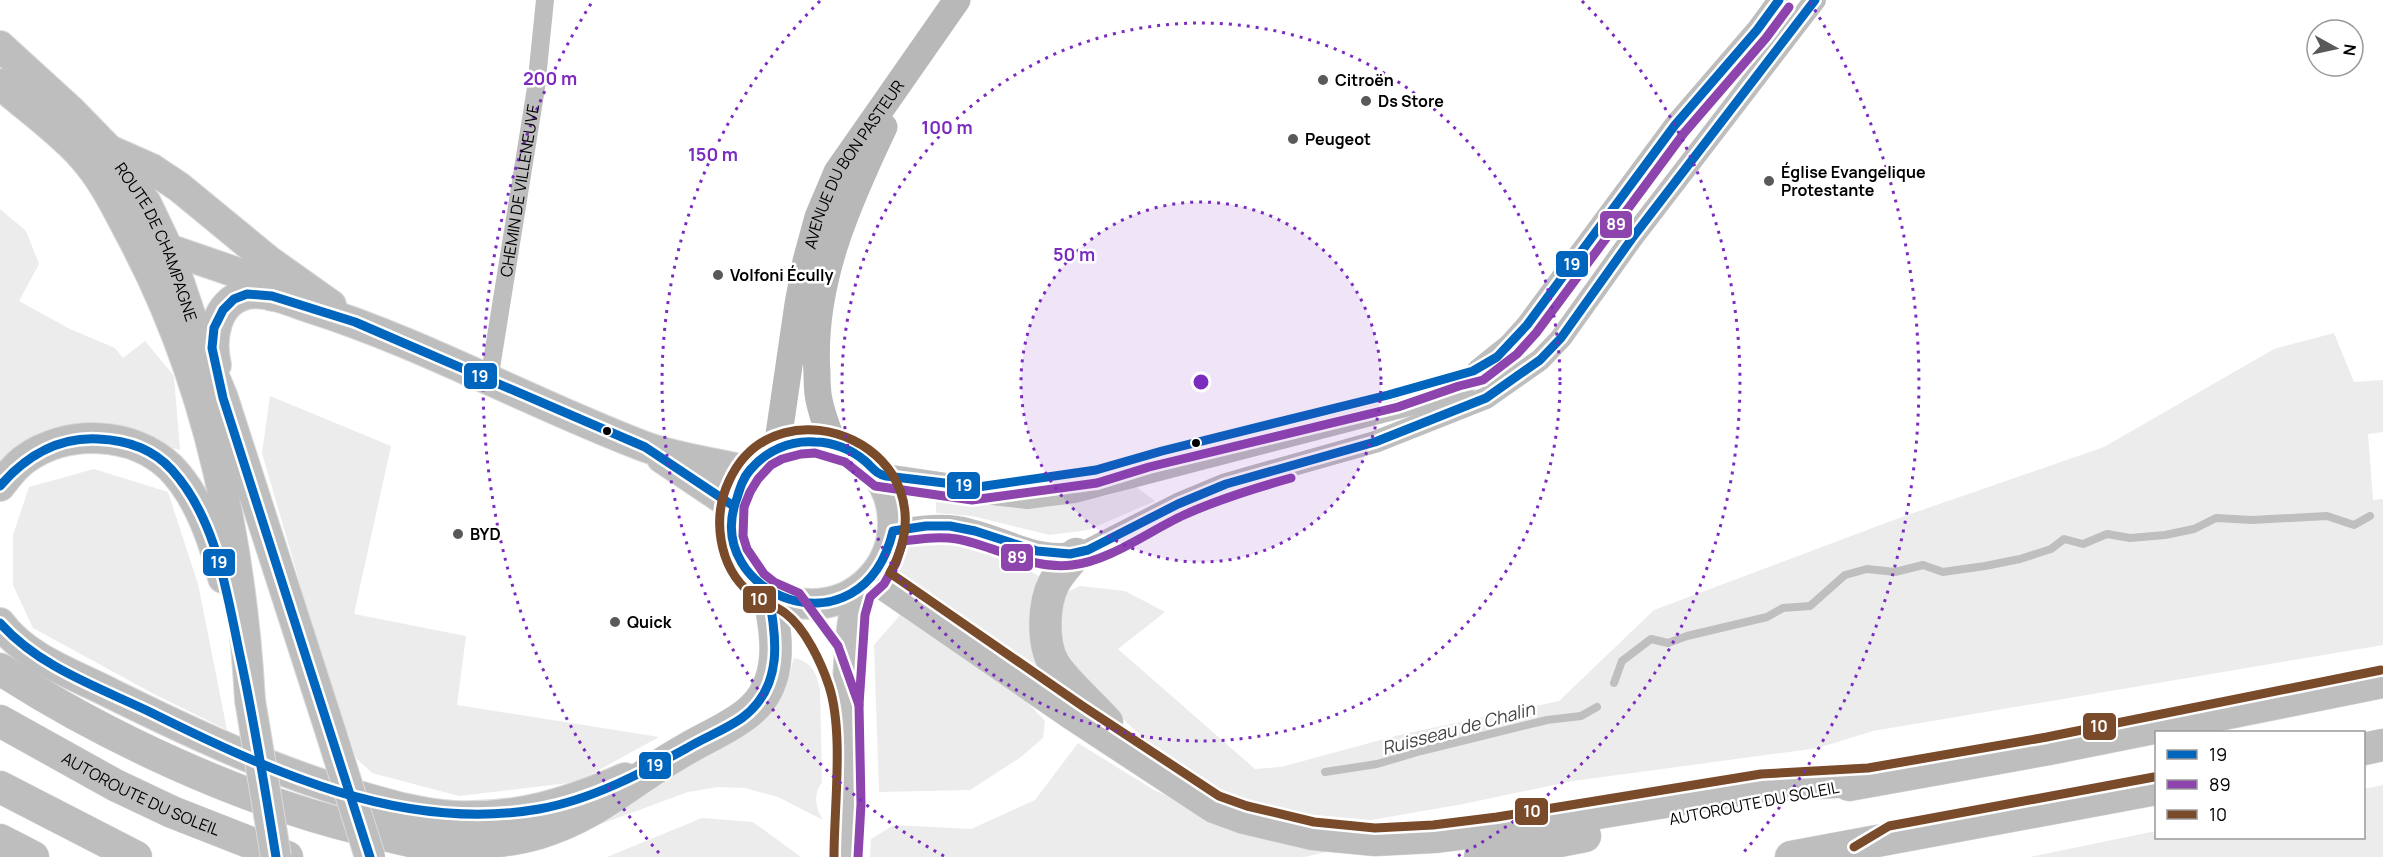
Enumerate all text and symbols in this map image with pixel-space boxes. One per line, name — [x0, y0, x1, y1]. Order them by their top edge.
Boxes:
north arrow — [2305, 18, 2365, 78]
text: N — [2338, 43, 2362, 57]
text: 200 m — [523, 66, 577, 90]
place label: Citroën — [1335, 69, 1394, 91]
marker: Citroën — [1316, 73, 1330, 87]
street label: AVENUE DU BON PASTEUR — [799, 75, 909, 251]
place label: Ds Store — [1378, 90, 1444, 112]
marker: Ds Store — [1359, 94, 1373, 108]
street label: CHEMIN DE VILLENEUVE — [495, 102, 544, 279]
text: 100 m — [921, 115, 973, 139]
place label: Peugeot — [1305, 128, 1371, 150]
marker: Peugeot — [1286, 132, 1300, 146]
text: 150 m — [688, 142, 738, 166]
street label: ROUTE DE CHAMPAGNE — [110, 158, 203, 324]
place label: Église Evangelique Protestante — [1781, 161, 1926, 201]
marker: Église Evangelique Protestante — [1762, 174, 1776, 188]
line badge: 89 — [1599, 210, 1633, 239]
text: 89 — [1606, 213, 1626, 235]
text: 50 m — [1053, 242, 1095, 266]
line badge: 19 — [1555, 250, 1589, 278]
text: 19 — [1564, 253, 1580, 275]
place label: Volfoni Écully — [730, 264, 834, 286]
marker: Volfoni Écully — [711, 268, 725, 282]
line badge: 19 — [463, 362, 498, 390]
text: 19 — [472, 365, 488, 387]
centre of rings — [1191, 372, 1211, 392]
unlabelled marker — [601, 425, 613, 437]
unlabelled marker — [1190, 437, 1202, 449]
line badge: 19 — [946, 471, 981, 500]
text: 19 — [956, 474, 972, 496]
place label: BYD — [470, 523, 501, 545]
marker: BYD — [451, 527, 465, 541]
line badge: 89 — [1000, 543, 1034, 572]
text: 89 — [1007, 546, 1027, 568]
line badge: 19 — [202, 548, 236, 577]
text: 19 — [211, 551, 227, 573]
line badge: 10 — [742, 585, 777, 614]
text: 10 — [750, 588, 768, 610]
place label: Quick — [627, 611, 672, 633]
marker: Quick — [608, 615, 622, 629]
water label: Ruisseau de Chalin — [1379, 696, 1538, 760]
line badge: 10 — [2082, 712, 2117, 741]
text: 10 — [2090, 715, 2108, 737]
legend — [2155, 731, 2365, 839]
text: 19 — [2209, 742, 2227, 766]
street label: AUTOROUTE DU SOLEIL — [58, 747, 223, 841]
line badge: 19 — [638, 751, 672, 780]
text: 19 — [647, 754, 663, 776]
text: 89 — [2209, 772, 2231, 796]
street label: AUTOROUTE DU SOLEIL — [1667, 776, 1841, 830]
line badge: 10 — [1514, 797, 1549, 826]
text: 10 — [1523, 800, 1541, 822]
text: 10 — [2209, 802, 2227, 826]

